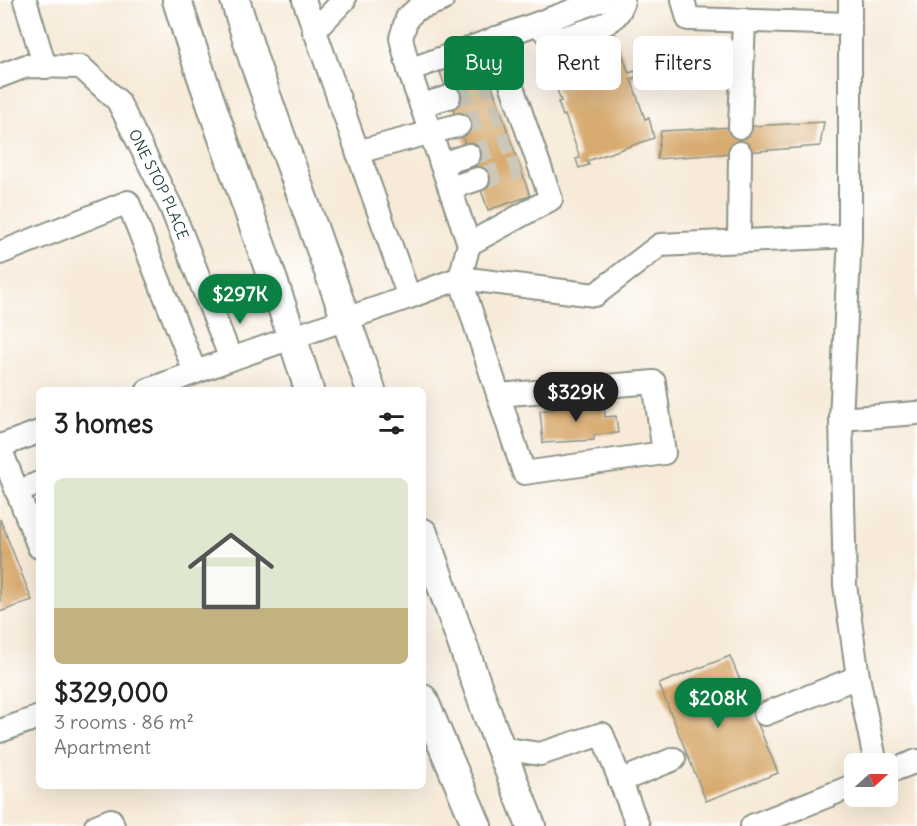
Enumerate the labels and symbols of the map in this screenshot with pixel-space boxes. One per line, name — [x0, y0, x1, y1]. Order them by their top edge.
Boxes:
street label: ONE STOP PLACE — [125, 126, 193, 242]
pin: $297K — [198, 274, 282, 325]
pin: $329K — [534, 372, 618, 423]
pin: $208K — [676, 678, 760, 729]
north arrow — [844, 753, 898, 807]

